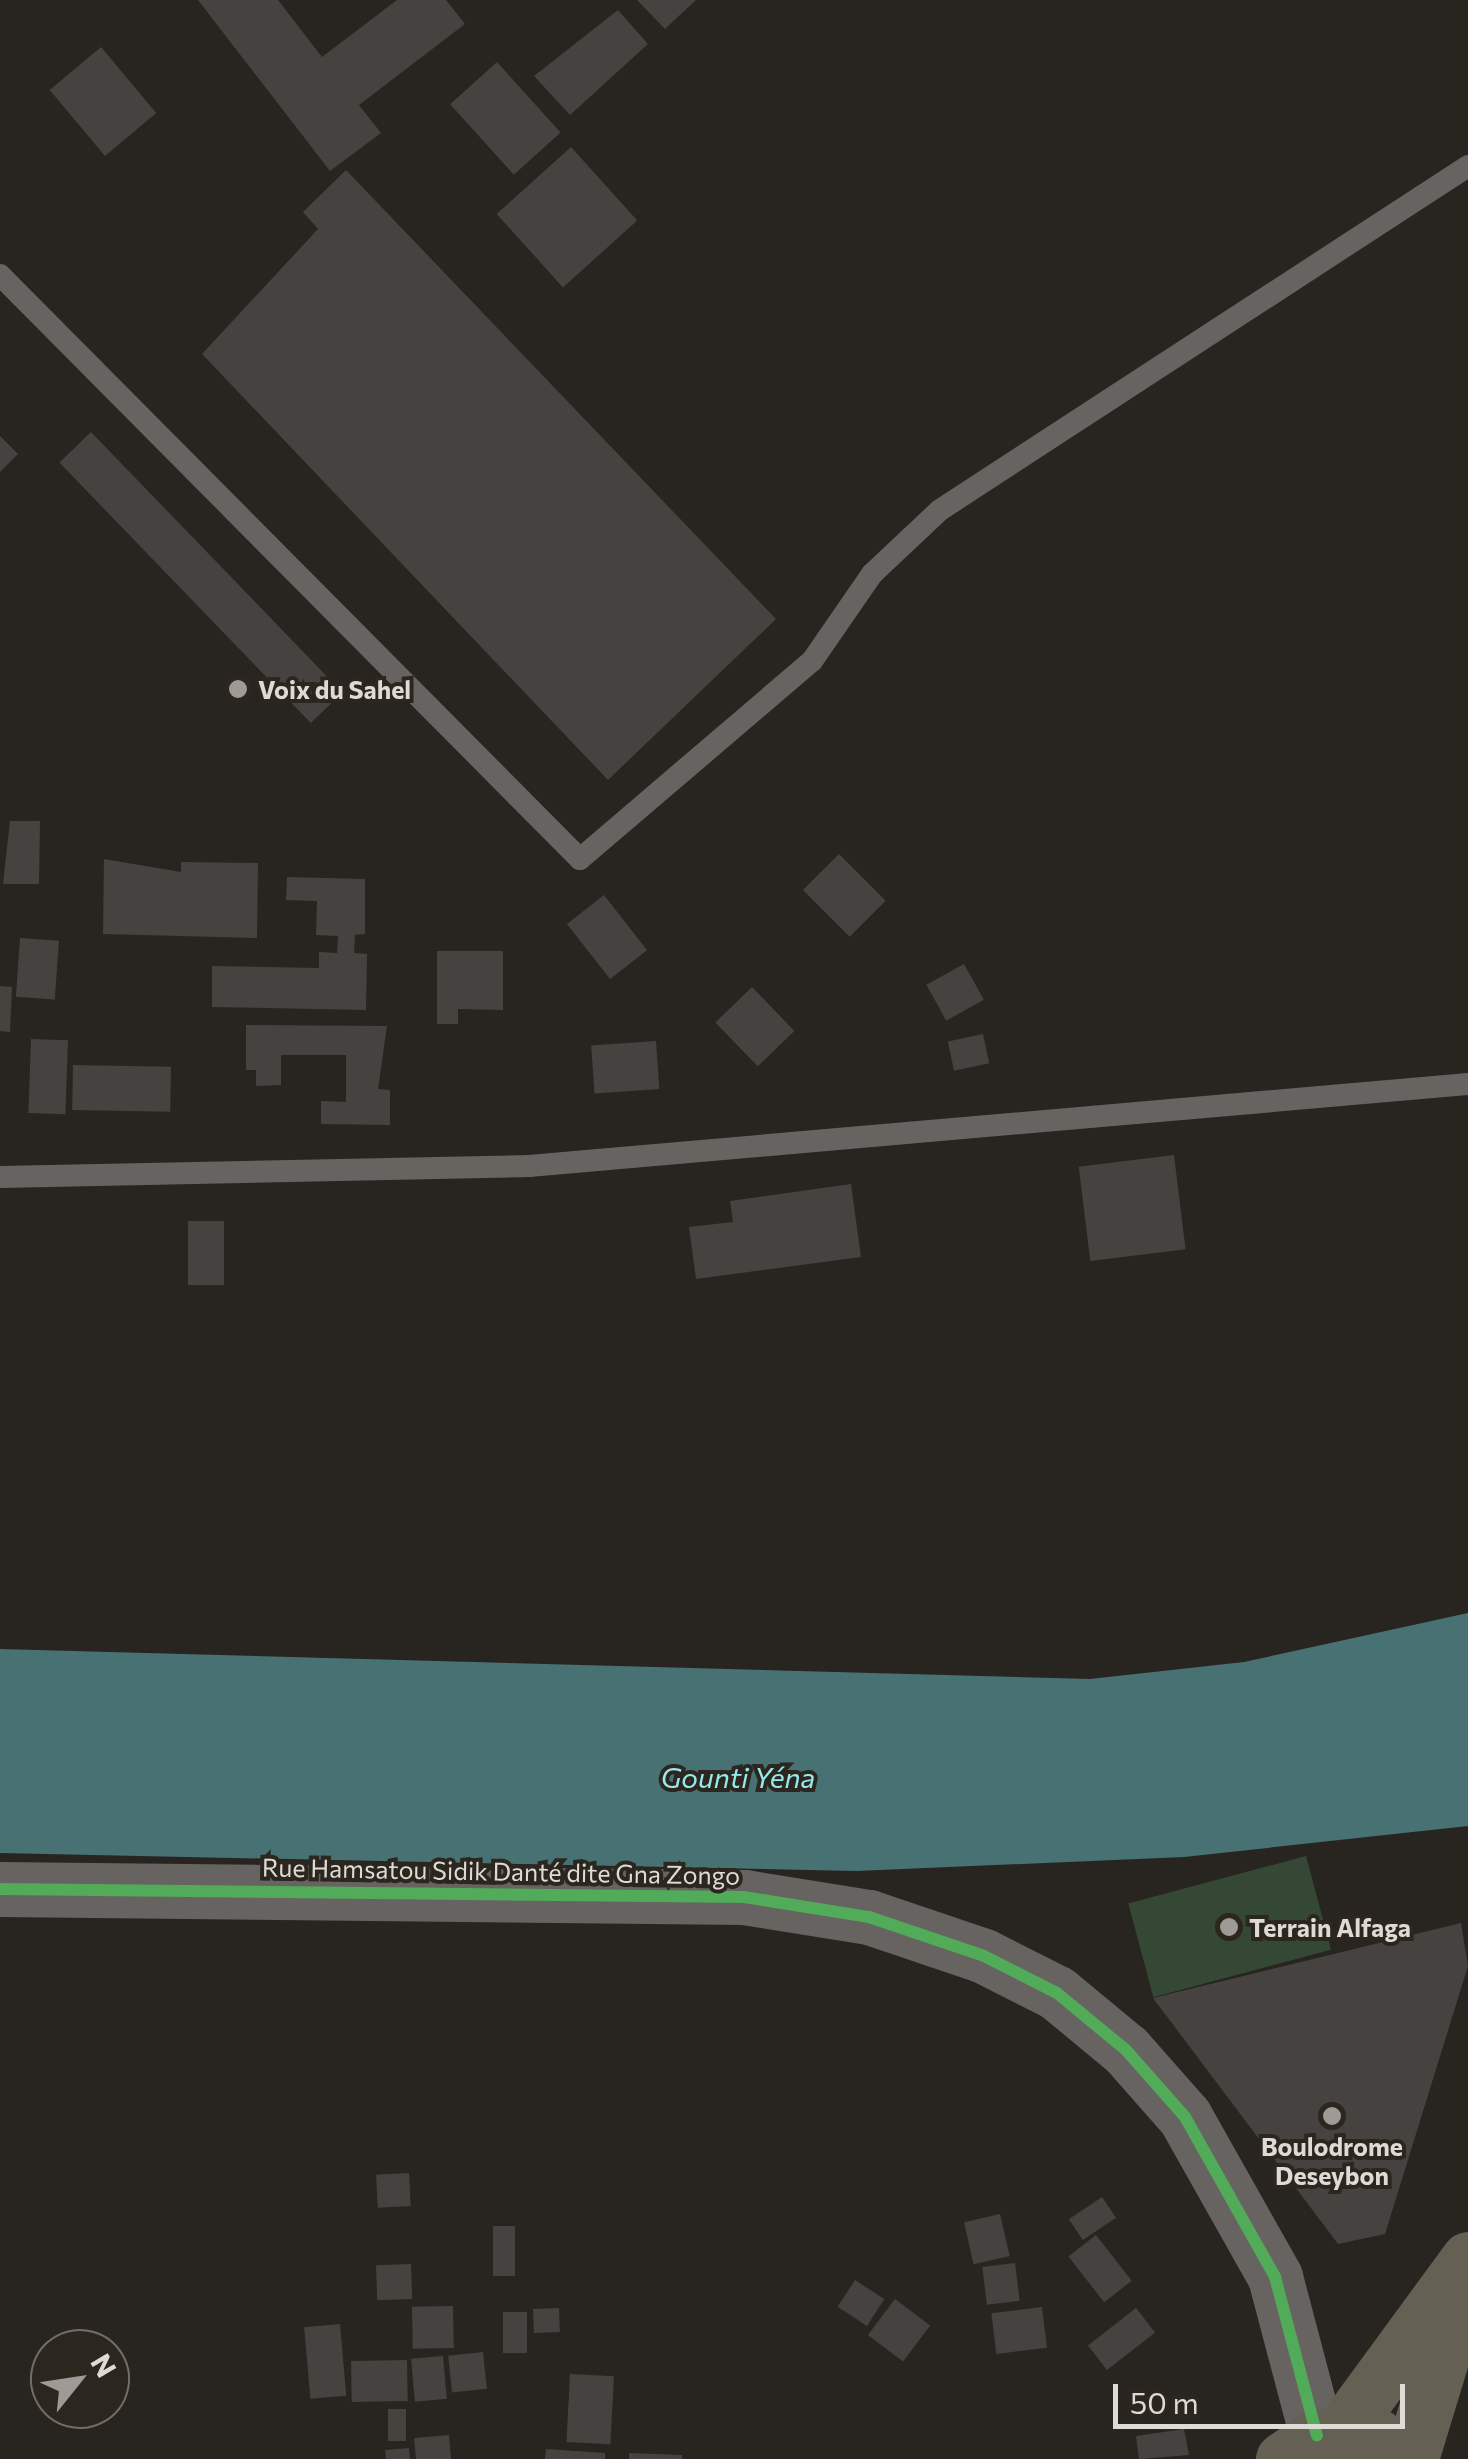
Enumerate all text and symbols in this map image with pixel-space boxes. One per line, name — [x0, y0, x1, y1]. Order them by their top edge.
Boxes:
place label: Voix du Sahel — [258, 674, 411, 704]
marker: Voix du Sahel — [227, 678, 249, 700]
water label: Gounti Yéna — [661, 1760, 815, 1794]
street label: Rue Hamsatou Sidik Danté dite Gna Zongo — [262, 1852, 740, 1890]
place label: Terrain Alfaga — [1249, 1912, 1411, 1942]
marker: Terrain Alfaga — [1218, 1916, 1240, 1938]
marker: Boulodrome Deseybon — [1321, 2105, 1343, 2127]
place label: Boulodrome Deseybon — [1261, 2132, 1403, 2191]
north arrow — [30, 2329, 130, 2429]
text: N — [84, 2347, 124, 2383]
scale bar — [1118, 2364, 1410, 2426]
text: 50 m — [1130, 2383, 1199, 2420]

